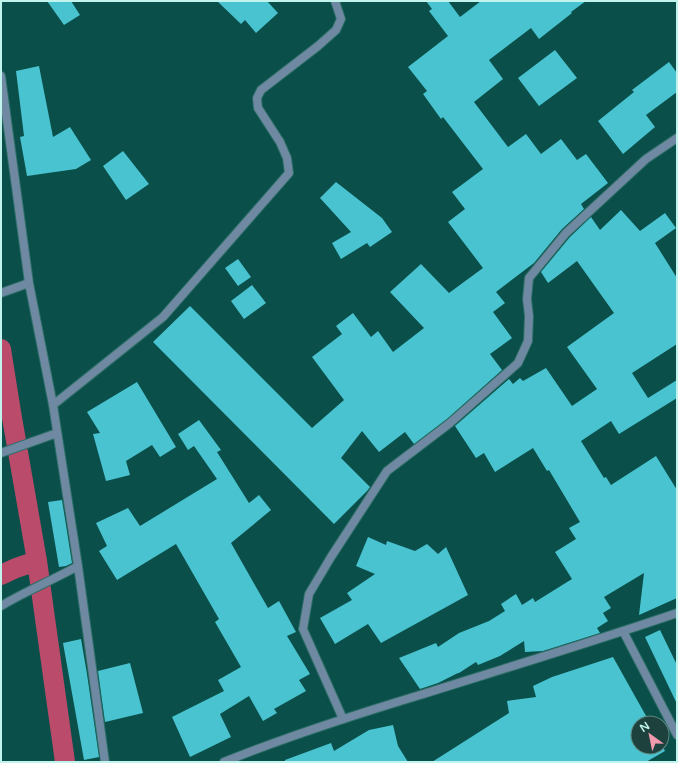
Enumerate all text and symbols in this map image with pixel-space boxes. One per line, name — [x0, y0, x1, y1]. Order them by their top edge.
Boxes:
north arrow — [630, 715, 670, 755]
text: N — [638, 719, 652, 735]

